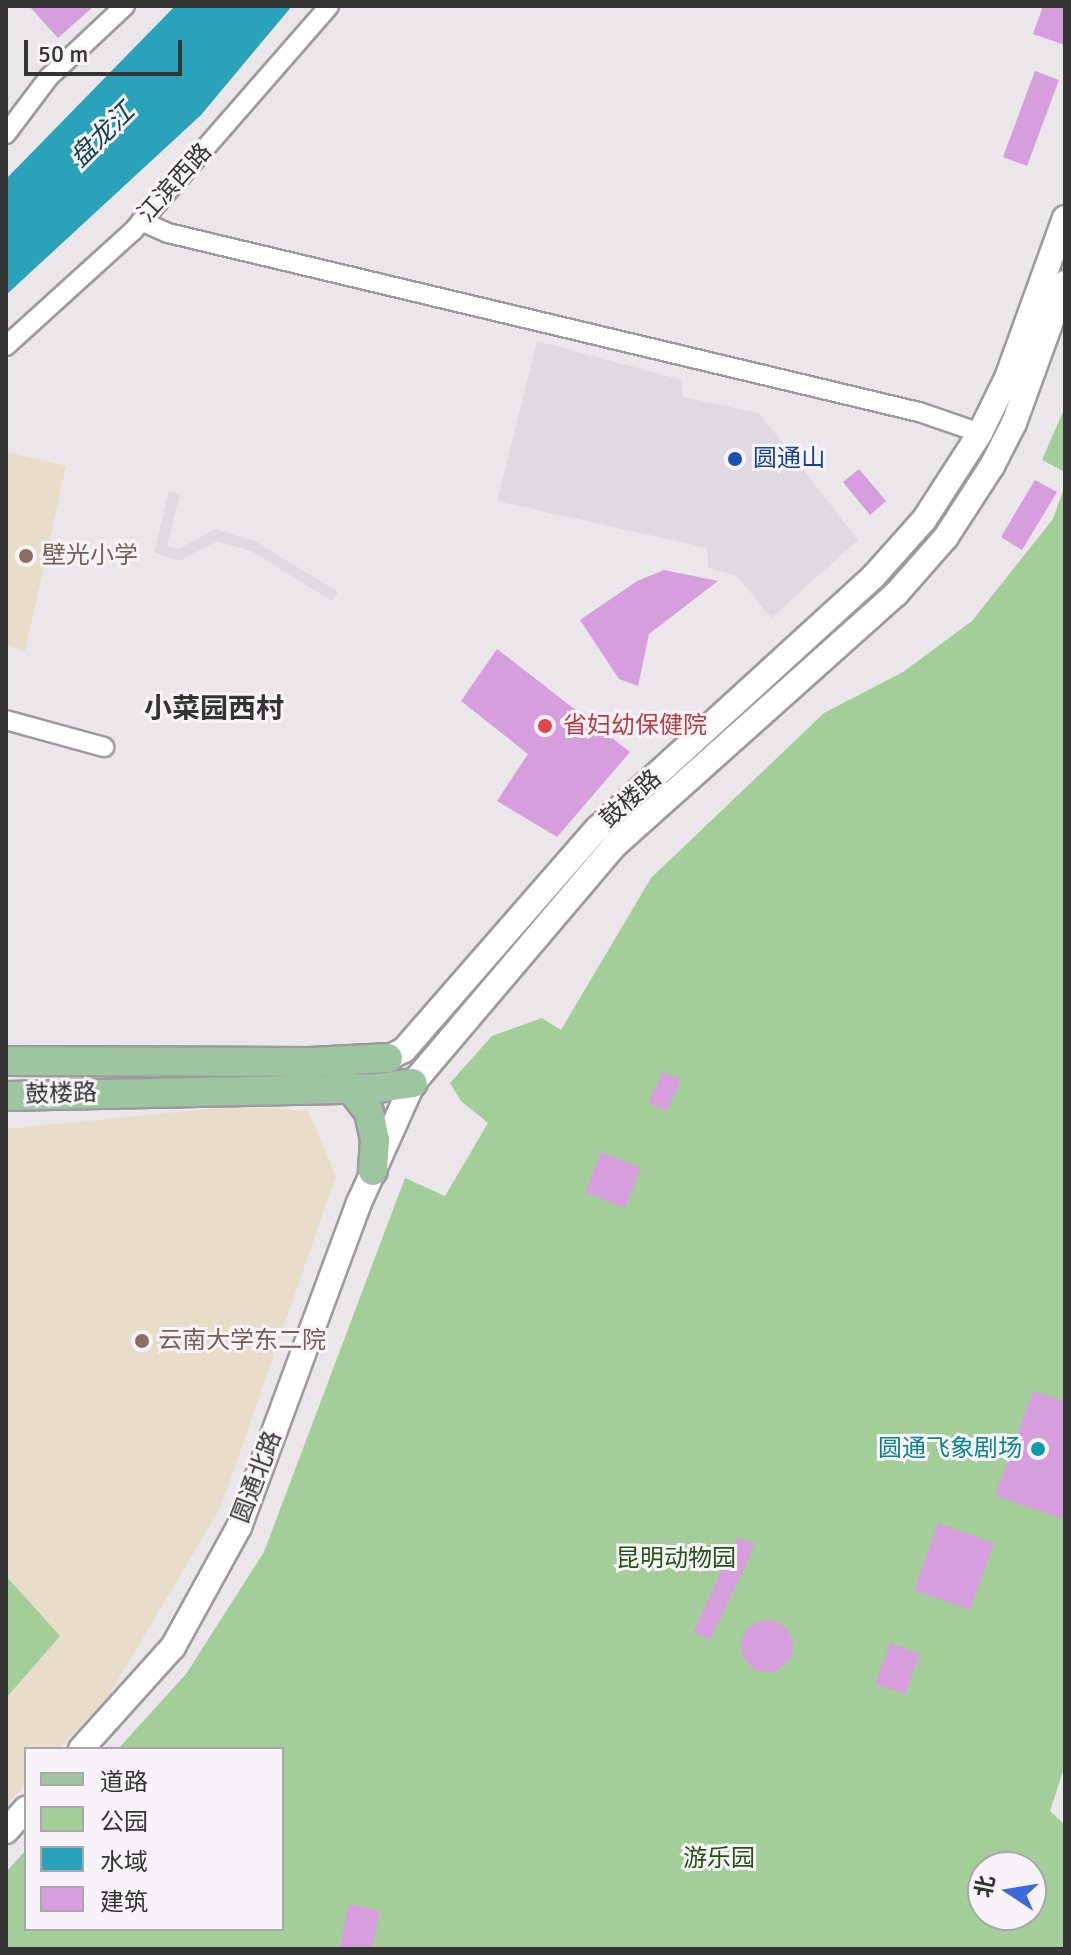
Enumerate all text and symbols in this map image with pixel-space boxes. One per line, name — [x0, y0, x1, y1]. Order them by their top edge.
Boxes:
scale bar — [28, 24, 186, 74]
text: 50 m — [38, 39, 88, 69]
water label: 盘龙江 — [64, 97, 142, 175]
street label: 江滨西路 — [132, 138, 218, 228]
place label: 圆通山 — [753, 445, 825, 473]
marker: 圆通山 — [724, 448, 746, 470]
place label: 壁光小学 — [42, 542, 138, 570]
marker: 壁光小学 — [17, 547, 35, 565]
district label: 小菜园西村 — [144, 692, 284, 726]
place label: 省妇幼保健院 — [563, 712, 707, 740]
marker: 省妇幼保健院 — [534, 715, 556, 737]
street label: 鼓楼路 — [595, 764, 667, 834]
street label: 鼓楼路 — [25, 1078, 97, 1110]
place label: 云南大学东二院 — [158, 1327, 326, 1355]
marker: 云南大学东二院 — [133, 1332, 151, 1350]
street label: 圆通北路 — [226, 1427, 288, 1527]
place label: 圆通飞象剧场 — [878, 1435, 1022, 1463]
marker: 圆通飞象剧场 — [1029, 1440, 1047, 1458]
park label: 昆明动物园 — [616, 1545, 736, 1573]
legend — [24, 1747, 284, 1931]
text: 道路 — [100, 1767, 148, 1797]
text: 公园 — [100, 1807, 148, 1837]
park label: 游乐园 — [683, 1845, 755, 1873]
text: 水域 — [100, 1847, 148, 1877]
north arrow — [967, 1851, 1047, 1931]
text: 北 — [969, 1873, 1000, 1900]
text: 建筑 — [100, 1887, 148, 1917]

